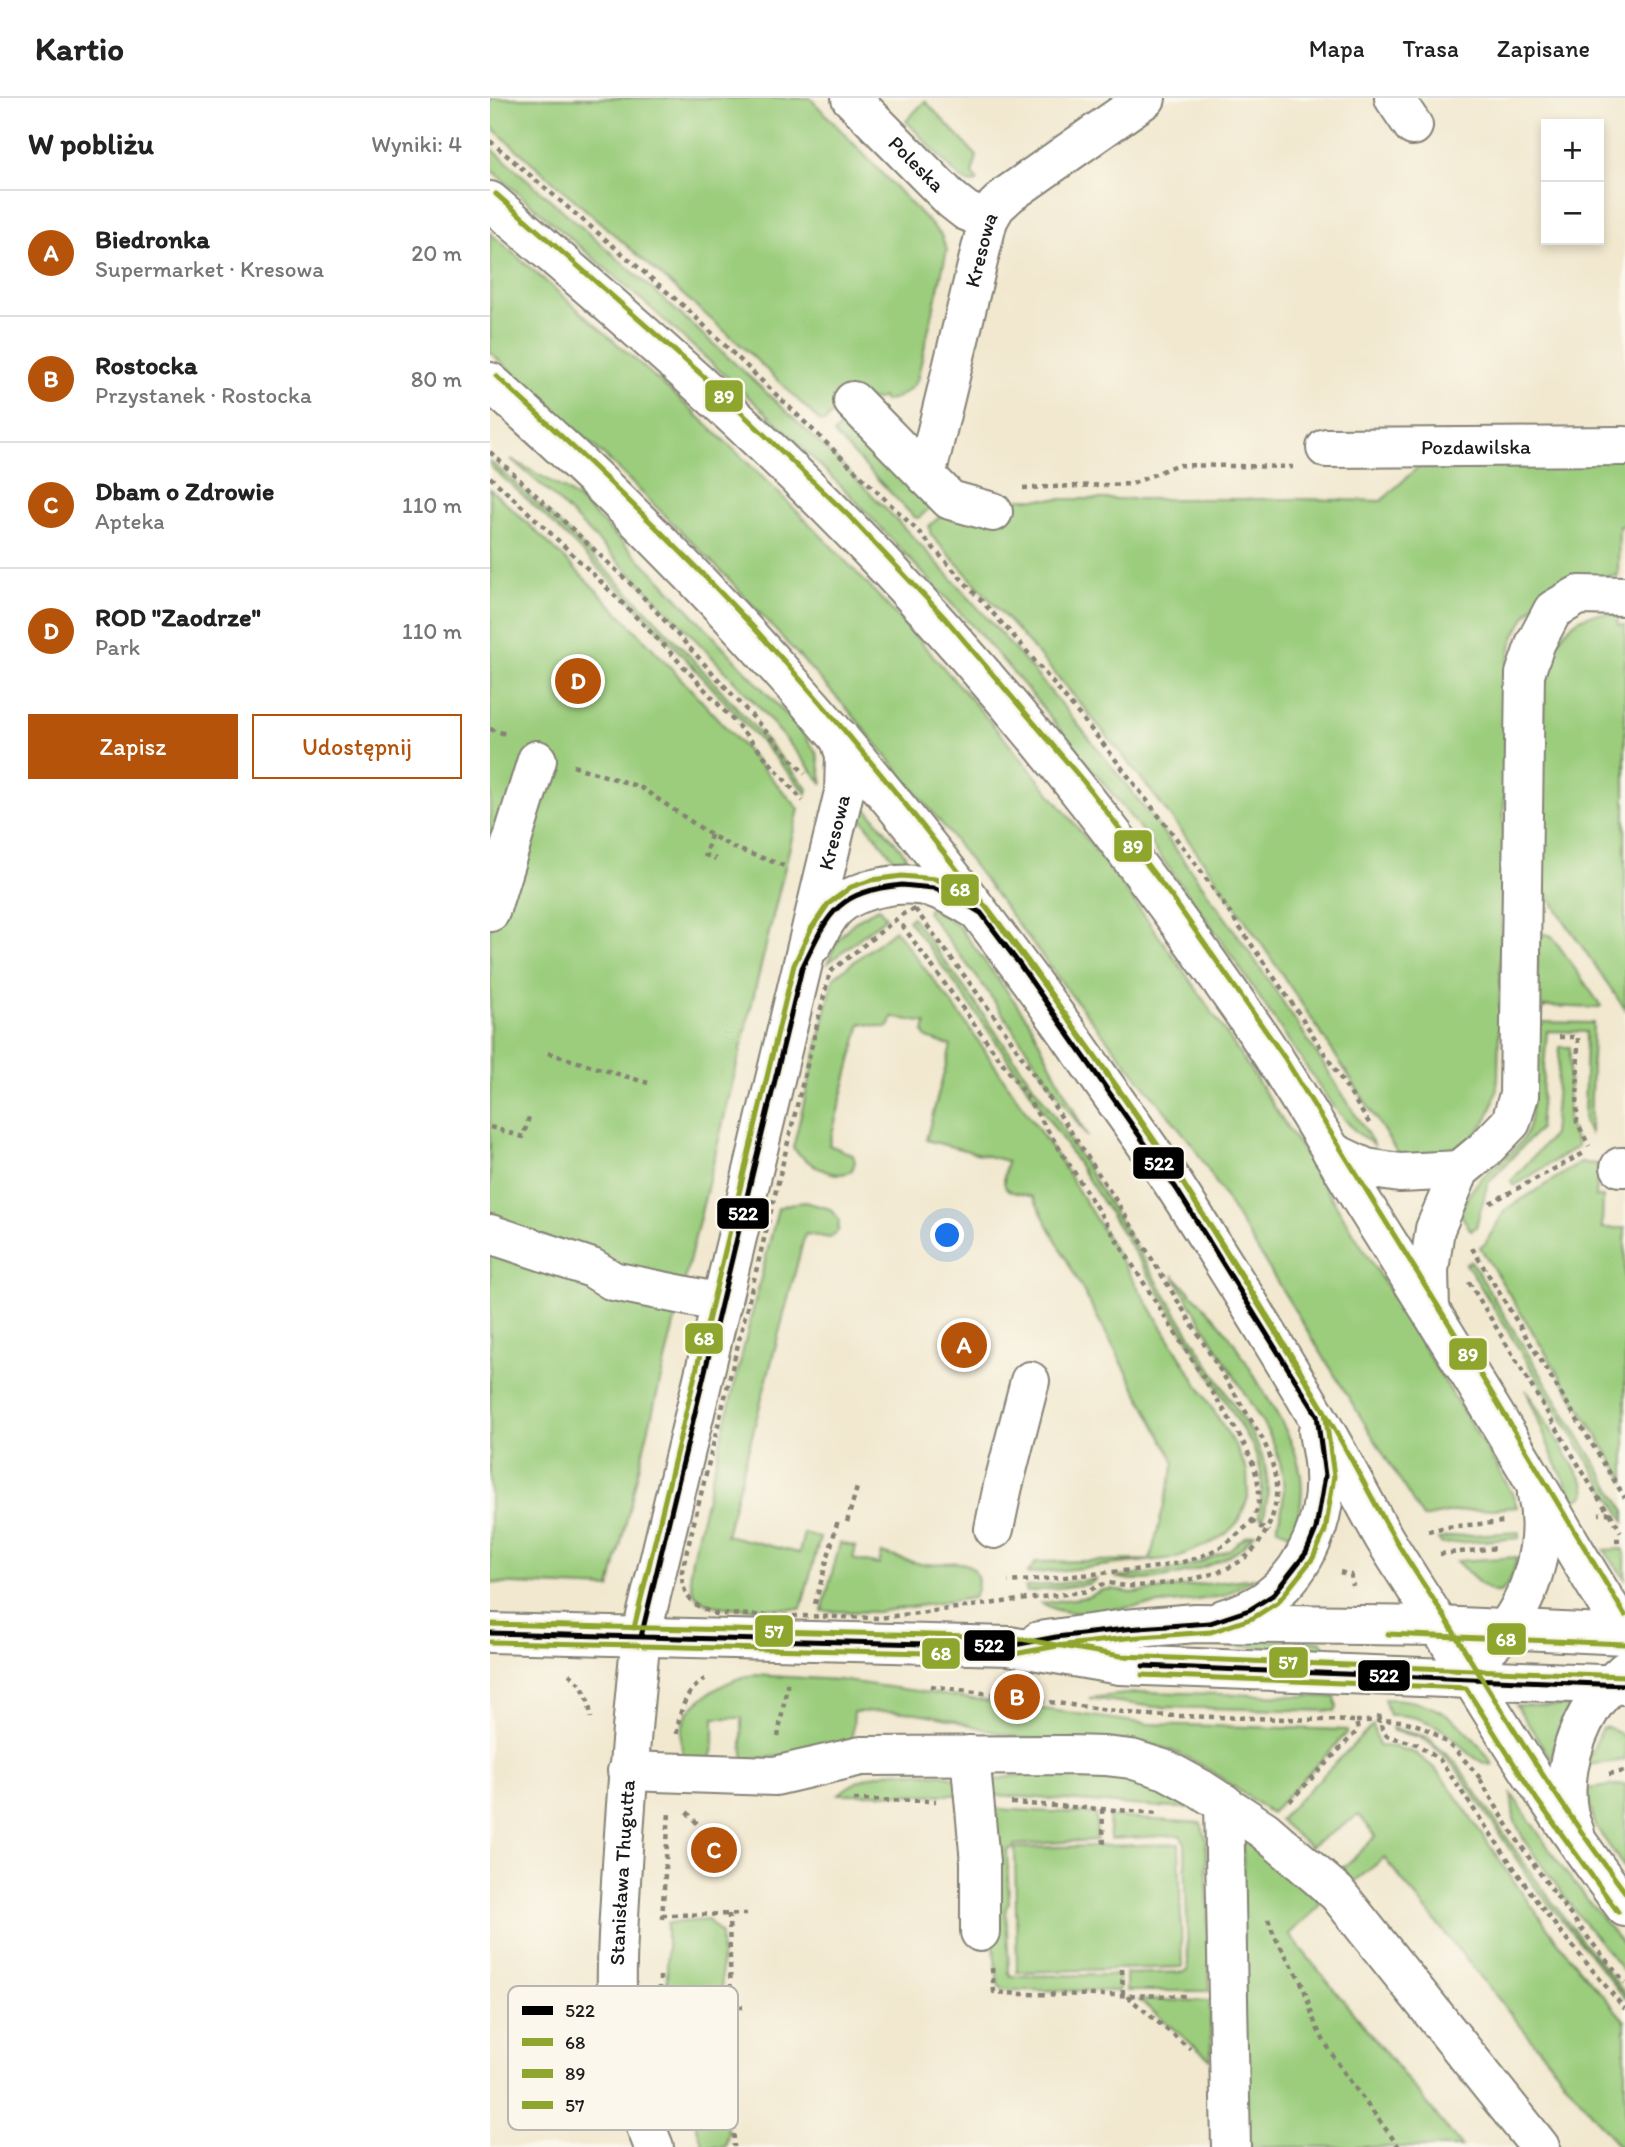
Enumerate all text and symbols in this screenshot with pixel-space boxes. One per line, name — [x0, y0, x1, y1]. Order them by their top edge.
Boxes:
text: Kartio — [35, 29, 124, 68]
text: Mapa — [1309, 34, 1365, 63]
text: Trasa — [1403, 34, 1459, 63]
text: Zapisane — [1497, 34, 1590, 63]
map controls — [1541, 119, 1604, 245]
button: + — [1541, 119, 1604, 182]
text: W pobliżu — [28, 125, 154, 162]
text: Wyniki: 4 — [371, 130, 462, 158]
street label: Poleska — [884, 130, 950, 197]
button: − — [1541, 182, 1604, 245]
street label: Kresowa — [959, 207, 1002, 290]
text: Biedronka — [95, 223, 210, 255]
text: A — [44, 239, 58, 267]
text: 20 m — [411, 239, 462, 267]
text: Supermarket · Kresowa — [95, 255, 324, 283]
text: Rostocka — [95, 349, 198, 381]
text: B — [44, 365, 58, 393]
text: 80 m — [411, 365, 462, 393]
line badge: 89 — [704, 379, 744, 413]
text: Przystanek · Rostocka — [95, 381, 312, 409]
text: 89 — [714, 385, 734, 408]
street label: Pozdawilska — [1421, 434, 1531, 459]
text: Dbam o Zdrowie — [95, 475, 274, 507]
text: C — [44, 491, 58, 519]
text: 110 m — [402, 491, 462, 519]
text: Apteka — [95, 507, 165, 535]
text: ROD "Zaodrze" — [95, 601, 261, 633]
text: D — [43, 617, 59, 645]
text: 110 m — [402, 617, 462, 645]
text: Park — [95, 633, 140, 661]
pin: D — [555, 655, 601, 707]
button: Zapisz — [28, 714, 238, 779]
button: Udostępnij — [252, 714, 462, 779]
street label: Kresowa — [813, 792, 855, 872]
line badge: 89 — [1113, 829, 1153, 863]
text: 89 — [1123, 835, 1143, 858]
line badge: 68 — [940, 873, 980, 907]
text: 68 — [950, 878, 971, 901]
line badge: 522 — [1132, 1146, 1185, 1180]
text: 522 — [1144, 1152, 1174, 1175]
line badge: 522 — [716, 1197, 770, 1230]
text: 522 — [728, 1202, 758, 1225]
your location — [930, 1218, 964, 1252]
pin: A — [941, 1319, 987, 1371]
line badge: 68 — [684, 1322, 724, 1355]
text: 68 — [694, 1327, 715, 1350]
line badge: 89 — [1448, 1337, 1488, 1371]
text: 89 — [1458, 1343, 1478, 1366]
line badge: 57 — [754, 1614, 794, 1648]
text: 57 — [764, 1620, 784, 1643]
line badge: 68 — [1486, 1622, 1527, 1656]
text: 68 — [1496, 1628, 1517, 1651]
line badge: 522 — [963, 1629, 1016, 1662]
text: 522 — [974, 1634, 1004, 1657]
line badge: 68 — [921, 1637, 961, 1670]
text: 68 — [931, 1642, 952, 1665]
line badge: 57 — [1268, 1646, 1309, 1679]
text: 57 — [1278, 1651, 1298, 1674]
line badge: 522 — [1357, 1659, 1411, 1692]
text: 522 — [1369, 1664, 1399, 1687]
pin: B — [994, 1671, 1040, 1723]
street label: Stanisława Thugutta — [604, 1779, 640, 1966]
pin: C — [691, 1824, 737, 1876]
legend — [508, 1986, 738, 2130]
text: 522 — [565, 1999, 595, 2022]
text: 68 — [565, 2031, 585, 2054]
text: 89 — [565, 2062, 585, 2085]
text: 57 — [565, 2094, 584, 2117]

